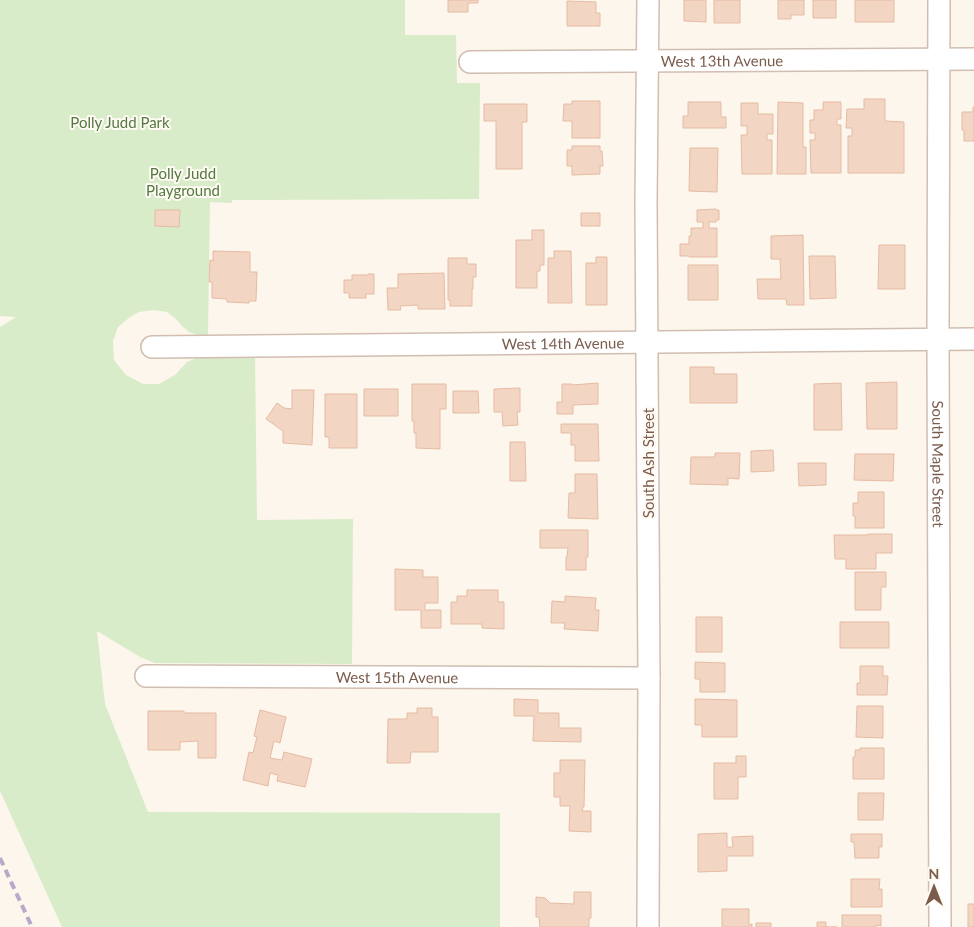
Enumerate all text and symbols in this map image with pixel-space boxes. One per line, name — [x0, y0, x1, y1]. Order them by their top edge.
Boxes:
street label: West 13th Avenue — [661, 51, 783, 70]
park label: Polly Judd Park — [70, 113, 170, 131]
park label: Polly Judd Playground — [146, 164, 220, 199]
street label: West 14th Avenue — [502, 333, 624, 353]
street label: South Maple Street — [929, 400, 948, 528]
street label: South Ash Street — [639, 407, 657, 518]
street label: West 15th Avenue — [336, 668, 458, 686]
north arrow — [909, 862, 959, 912]
text: N — [929, 865, 939, 882]

